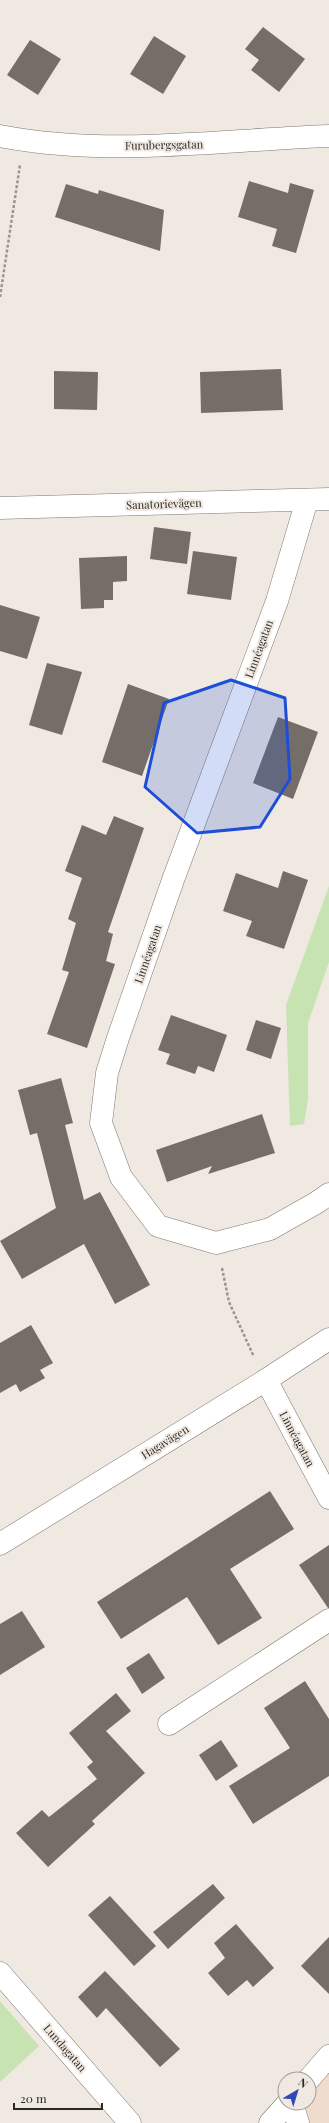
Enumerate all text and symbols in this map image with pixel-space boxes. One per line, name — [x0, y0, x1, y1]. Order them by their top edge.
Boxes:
street label: Furubergsgatan — [125, 136, 204, 153]
street label: Sanatorievägen — [126, 495, 202, 512]
street label: Linnéagatan — [241, 617, 276, 680]
street label: Linnéagatan — [131, 922, 165, 985]
street label: Linnéagatan — [277, 1408, 319, 1470]
street label: Hagavägen — [138, 1421, 192, 1462]
street label: Lundagatan — [41, 2021, 90, 2075]
north arrow — [277, 2071, 317, 2111]
text: N — [296, 2074, 311, 2091]
scale bar — [14, 2085, 102, 2111]
text: 20 m — [20, 2090, 47, 2106]

